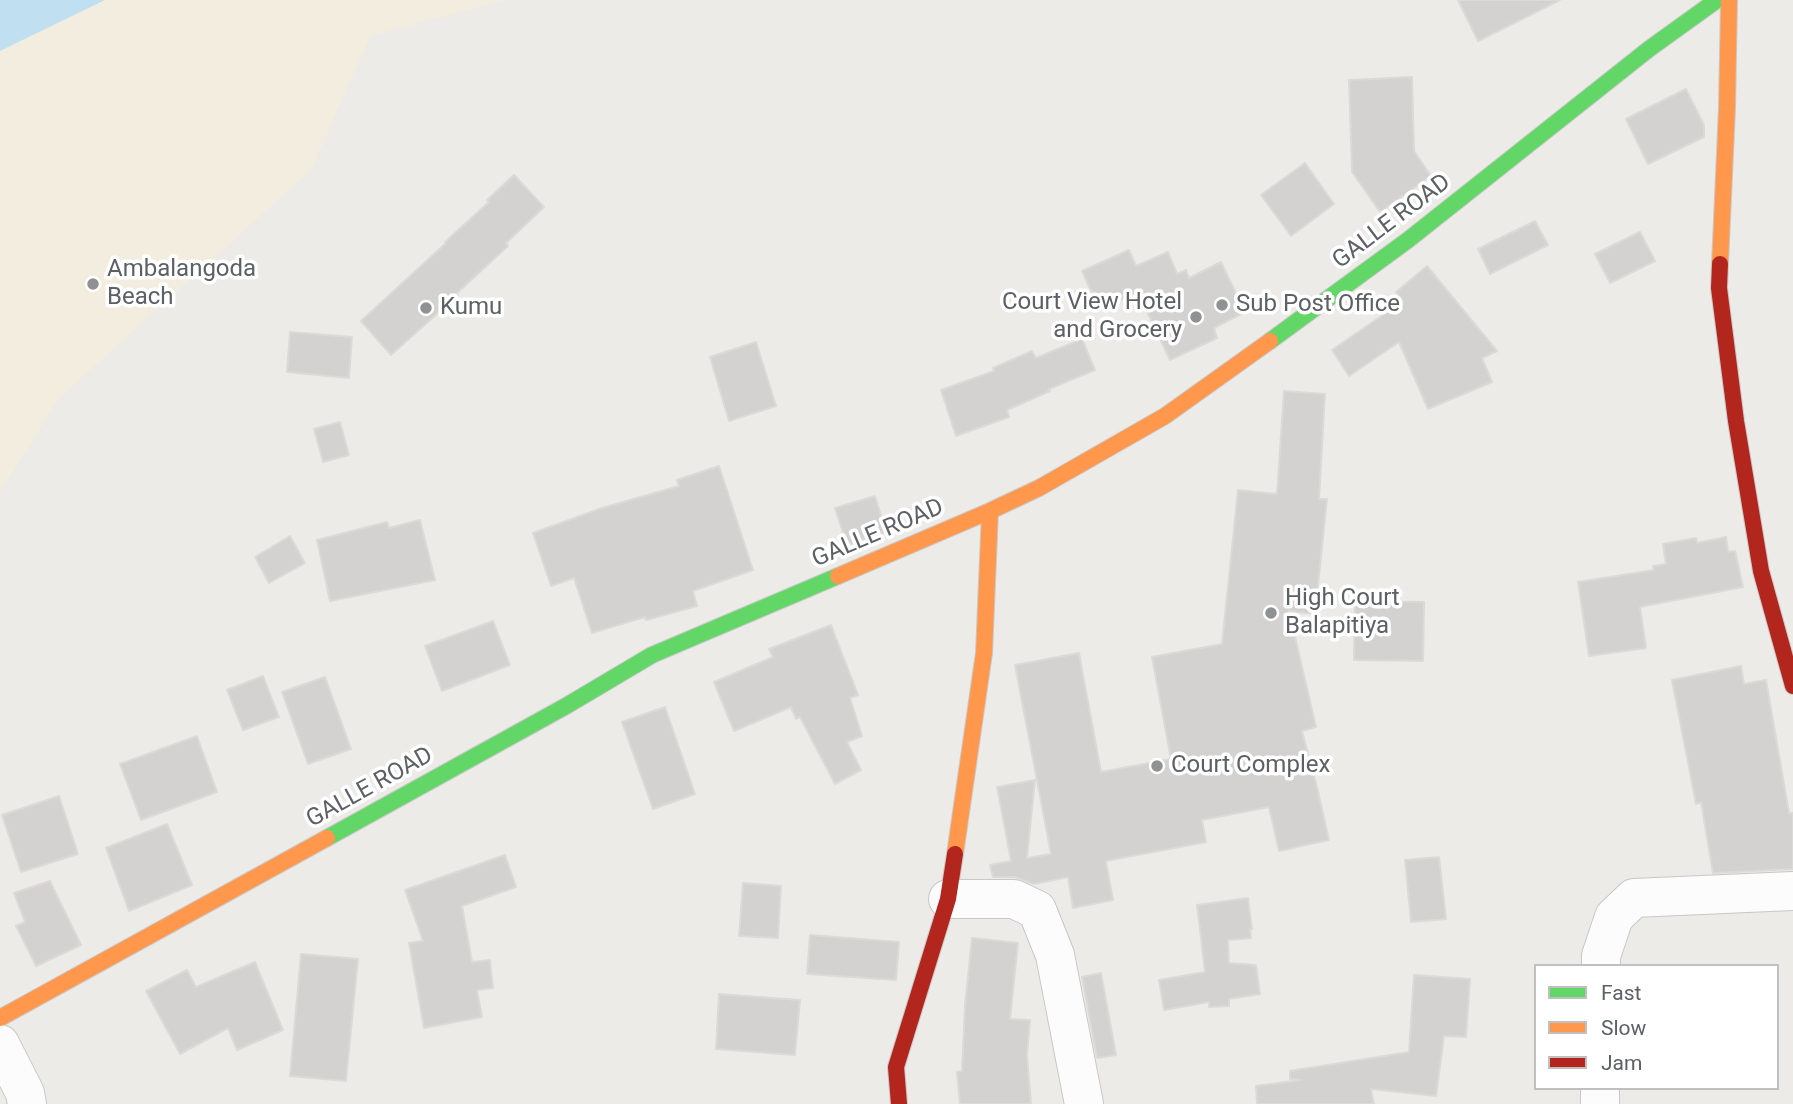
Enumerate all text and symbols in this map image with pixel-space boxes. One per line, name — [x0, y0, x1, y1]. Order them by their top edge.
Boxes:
street label: GALLE ROAD — [1327, 168, 1457, 276]
place label: Ambalangoda Beach — [107, 256, 256, 312]
marker: Ambalangoda Beach — [85, 276, 101, 292]
place label: Court View Hotel and Grocery — [1002, 289, 1182, 345]
place label: Sub Post Office — [1236, 291, 1400, 319]
place label: Kumu — [440, 294, 502, 322]
marker: Sub Post Office — [1214, 297, 1230, 313]
marker: Kumu — [418, 300, 434, 316]
marker: Court View Hotel and Grocery — [1188, 309, 1204, 325]
street label: GALLE ROAD — [808, 493, 948, 575]
place label: High Court Balapitiya — [1285, 585, 1400, 641]
marker: High Court Balapitiya — [1263, 605, 1279, 621]
street label: GALLE ROAD — [302, 741, 438, 835]
place label: Court Complex — [1171, 752, 1330, 780]
marker: Court Complex — [1149, 758, 1165, 774]
legend — [1534, 964, 1779, 1090]
text: Fast — [1601, 981, 1641, 1005]
text: Slow — [1601, 1016, 1646, 1040]
text: Jam — [1601, 1051, 1642, 1075]

